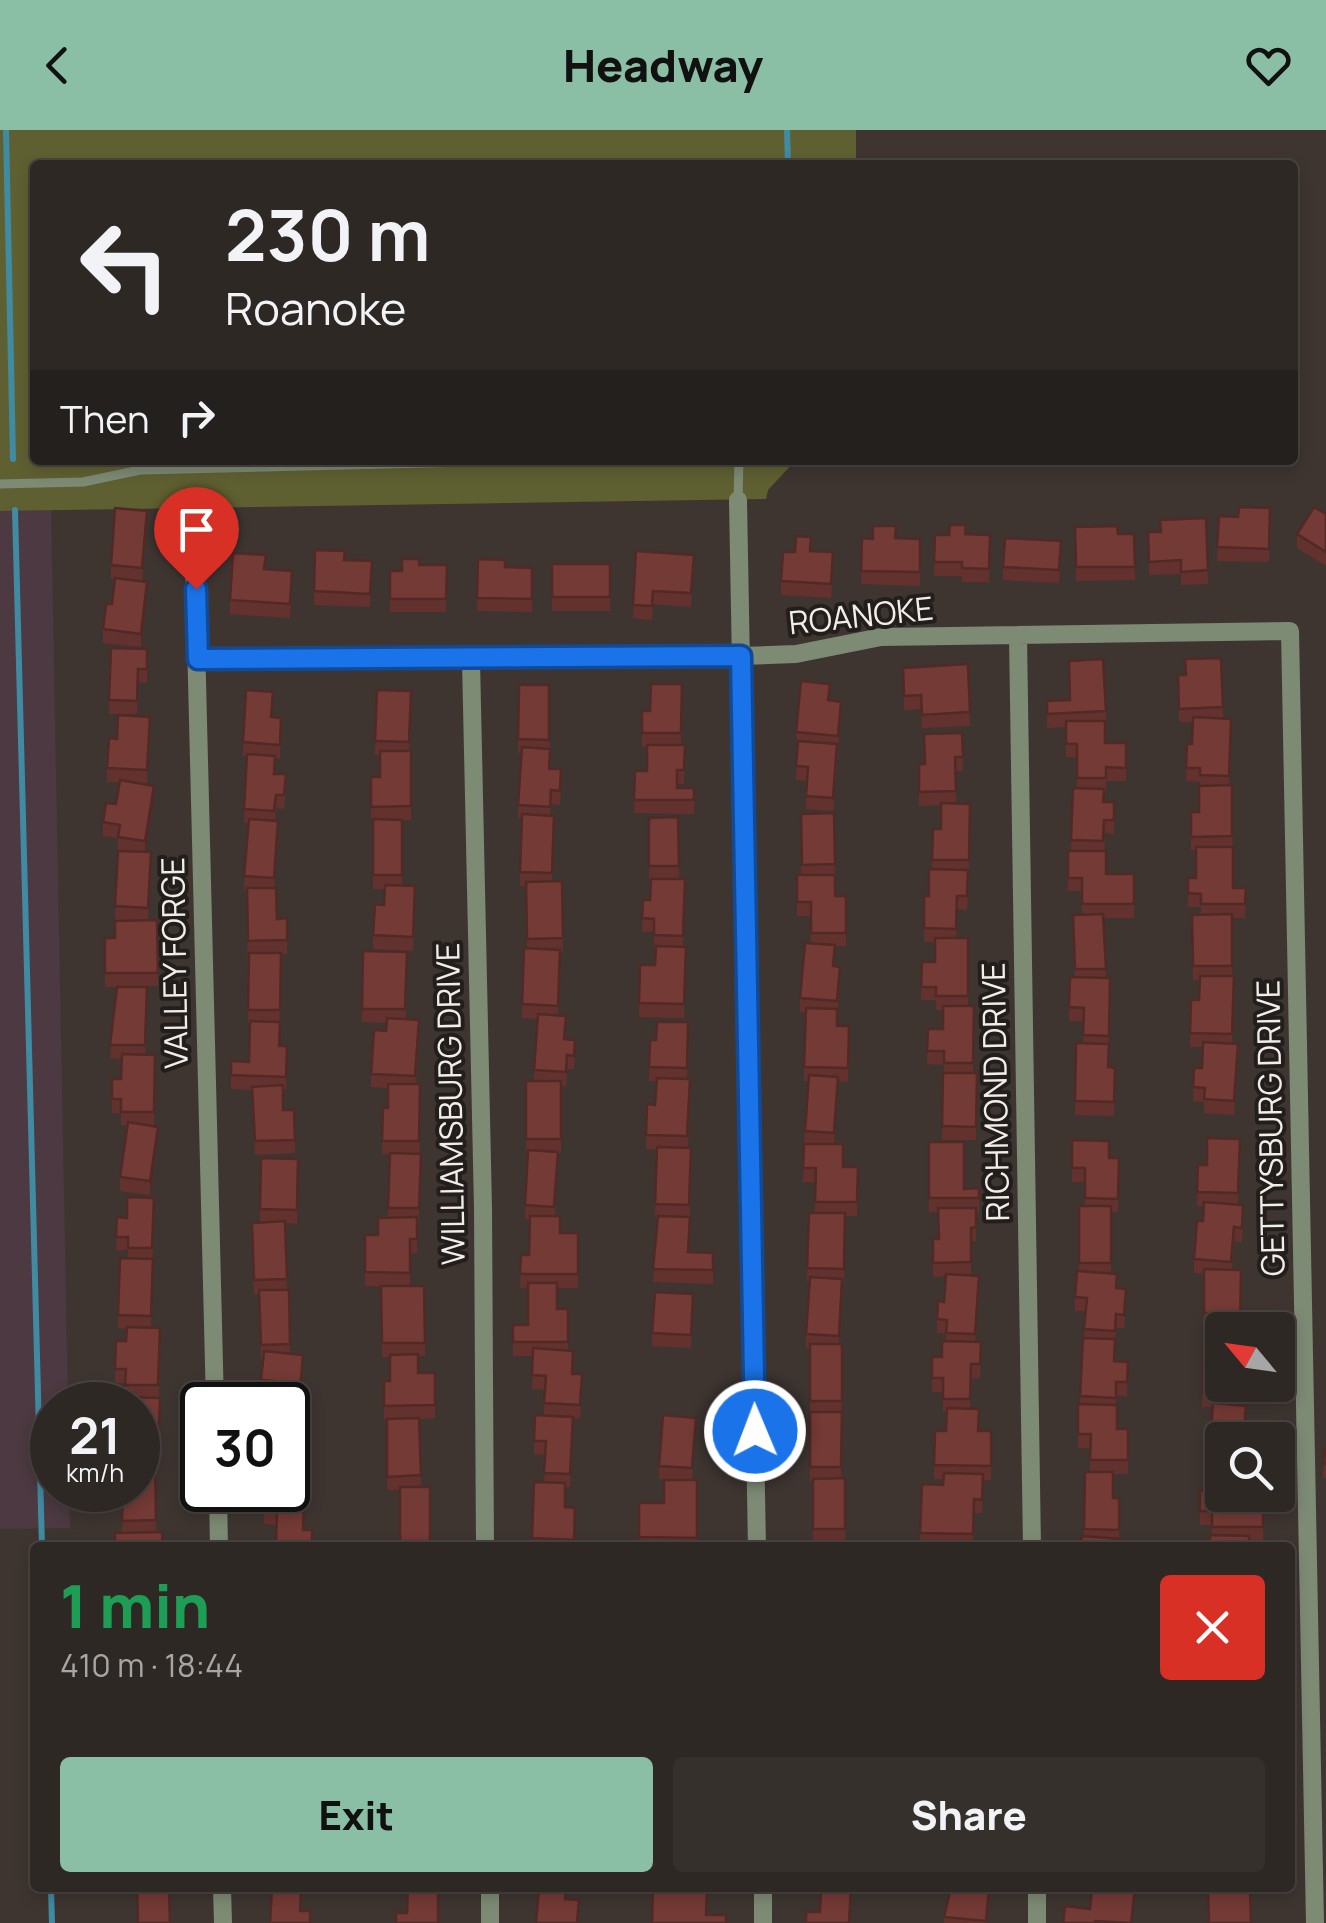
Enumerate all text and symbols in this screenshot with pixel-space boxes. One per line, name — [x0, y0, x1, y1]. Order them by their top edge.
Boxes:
text: Headway — [563, 34, 763, 96]
icon: back — [30, 38, 85, 93]
icon: heart — [1241, 38, 1296, 93]
text: 230 m — [225, 186, 430, 282]
icon: left — [60, 200, 190, 330]
text: Roanoke — [225, 277, 406, 339]
icon: right — [169, 390, 224, 445]
text: Then — [60, 392, 149, 444]
pin — [154, 487, 239, 590]
icon: arrive — [169, 502, 224, 557]
street label: ROANOKE — [786, 586, 936, 644]
street label: VALLEY FORGE — [150, 857, 198, 1069]
street label: WILLIAMSBURG DRIVE — [425, 942, 475, 1266]
street label: RICHMOND DRIVE — [971, 962, 1019, 1222]
street label: GETTYSBURG DRIVE — [1245, 979, 1295, 1277]
north arrow — [1205, 1312, 1295, 1402]
map controls — [1205, 1312, 1295, 1512]
position arrow — [703, 1379, 807, 1483]
speed limit sign: 30 — [180, 1382, 310, 1512]
text: 21 — [69, 1401, 121, 1469]
button: search — [1205, 1422, 1295, 1512]
text: km/h — [66, 1455, 124, 1490]
text: 1 min — [60, 1564, 210, 1646]
button: close — [1160, 1575, 1265, 1680]
text: 410 m · 18:44 — [60, 1643, 243, 1687]
button: Exit — [60, 1757, 653, 1872]
button: Share — [673, 1757, 1265, 1872]

